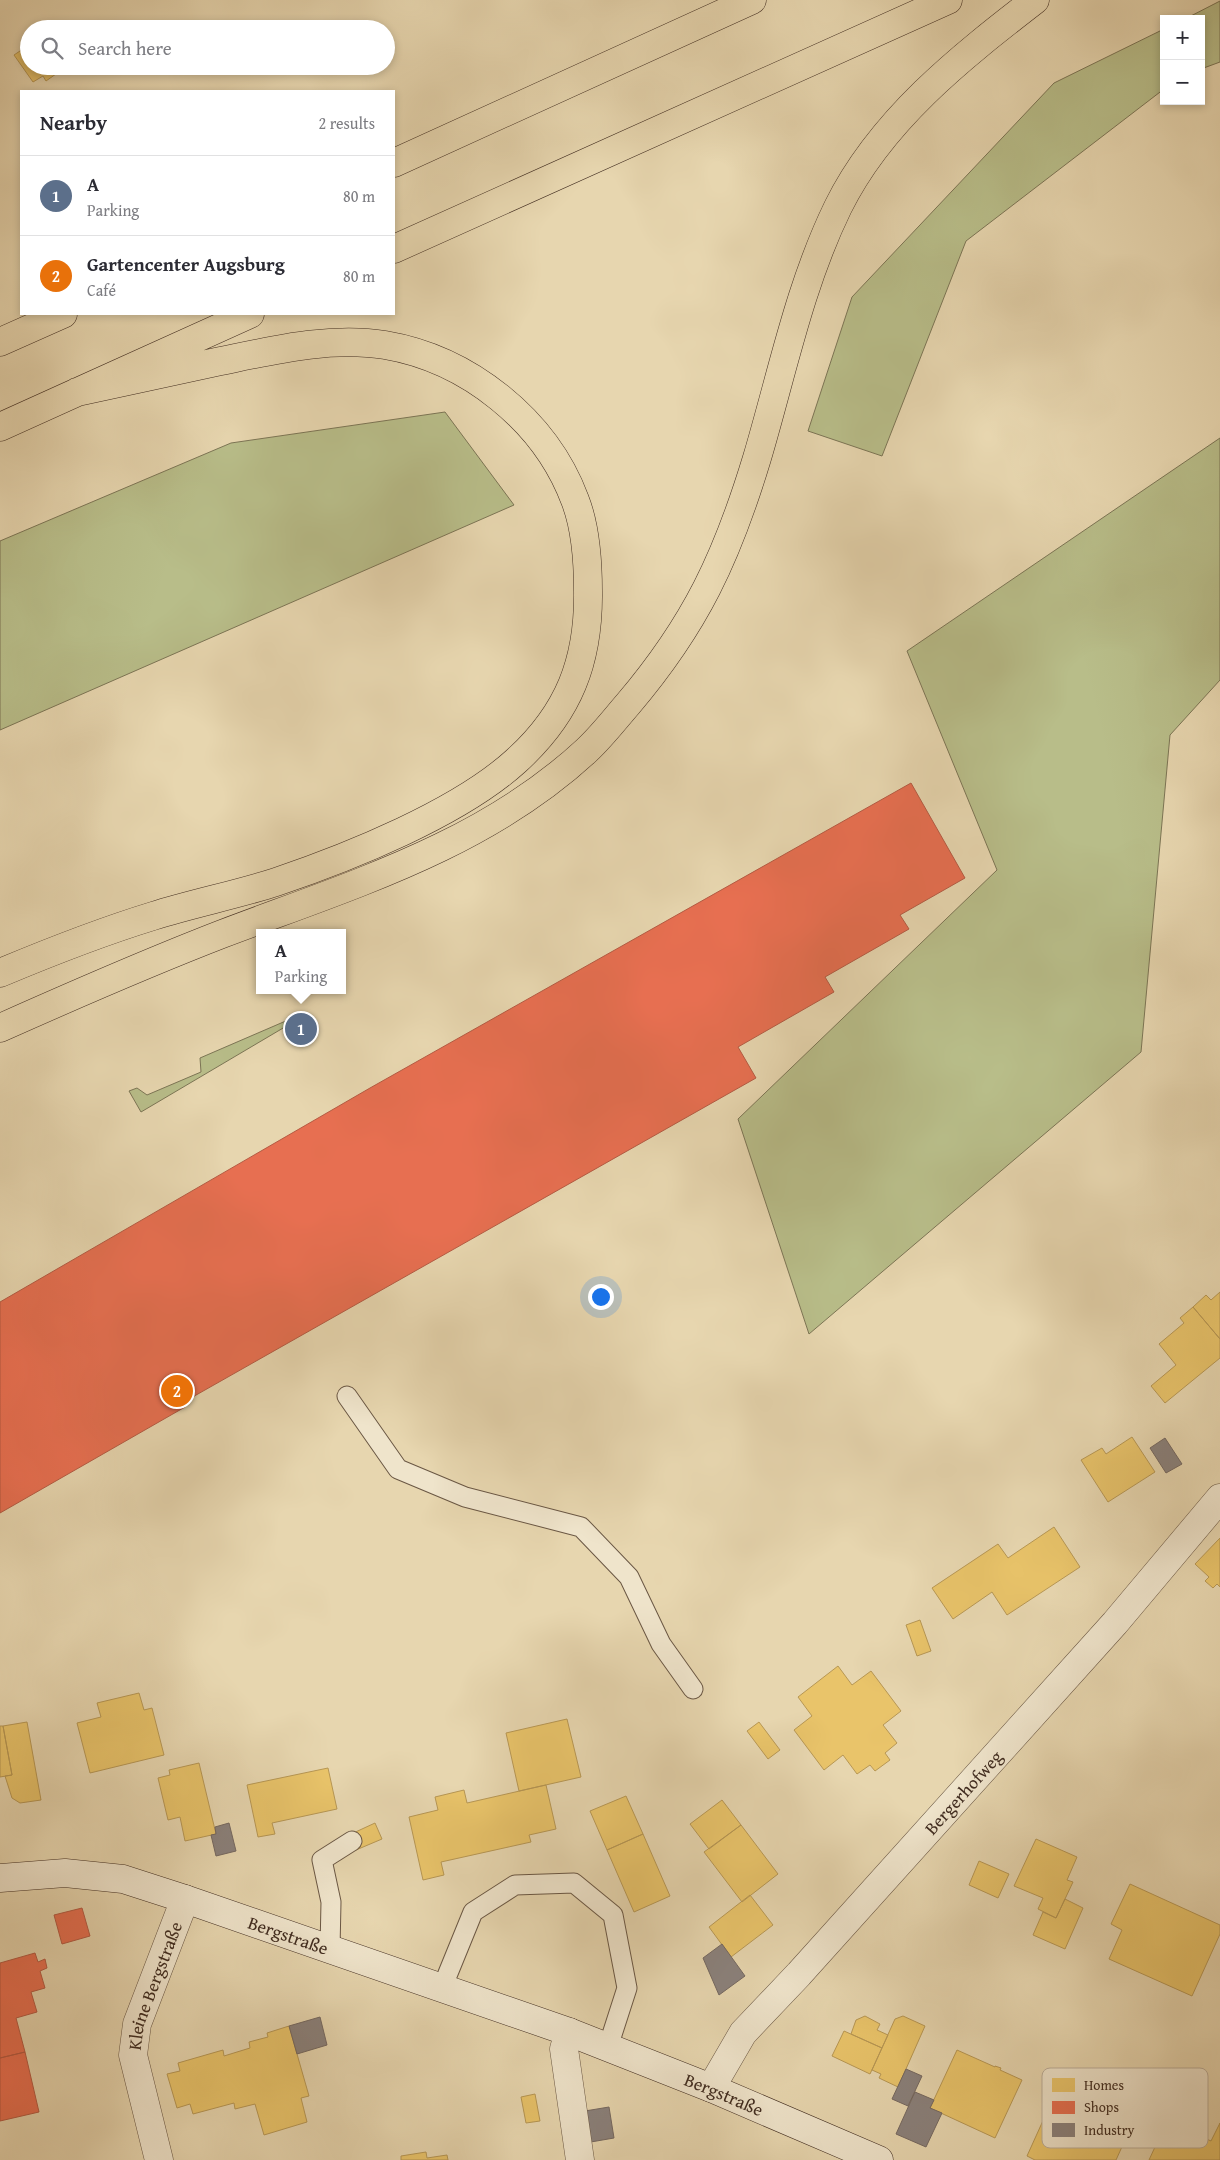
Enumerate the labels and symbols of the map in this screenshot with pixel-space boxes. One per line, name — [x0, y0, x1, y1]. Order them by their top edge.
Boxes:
pin: 1 — [285, 1010, 317, 1048]
your location — [588, 1284, 614, 1310]
pin: 2 — [161, 1372, 193, 1410]
street label: Bergerhofweg — [917, 1744, 1008, 1840]
street label: Bergstraße — [245, 1908, 332, 1961]
street label: Kleine Bergstraße — [120, 1917, 189, 2052]
street label: Bergstraße — [681, 2065, 768, 2122]
legend — [1042, 2068, 1208, 2148]
text: Homes — [1084, 2075, 1124, 2095]
text: Shops — [1084, 2097, 1119, 2117]
text: Industry — [1084, 2120, 1134, 2140]

